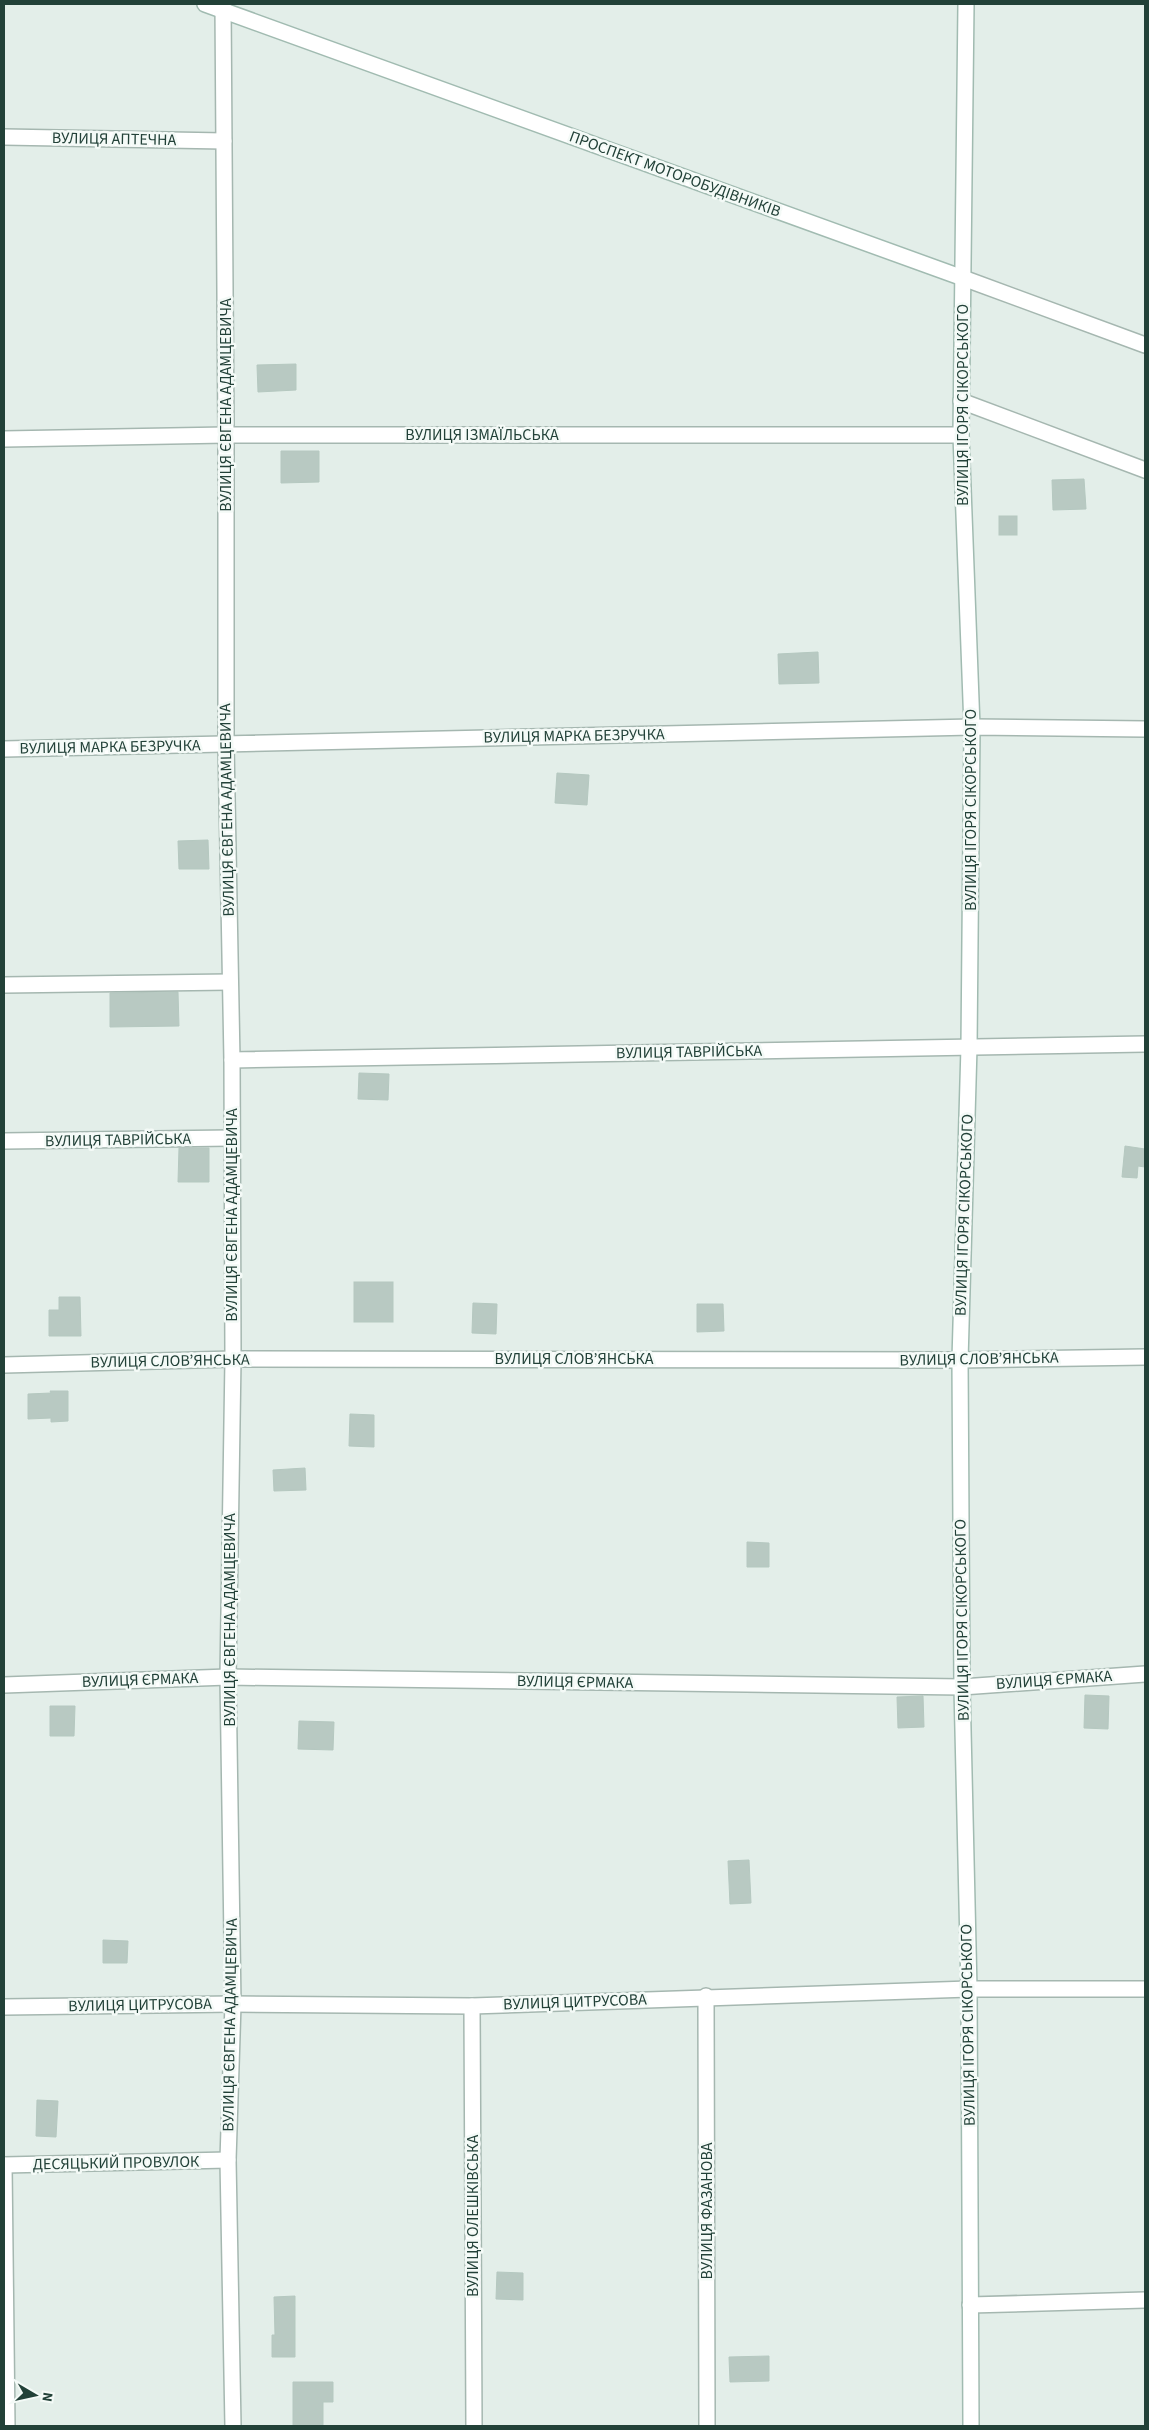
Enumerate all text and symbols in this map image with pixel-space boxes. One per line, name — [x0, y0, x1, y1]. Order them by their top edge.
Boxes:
street label: ПРОСПЕКТ МОТОРОБУДІВНИКІВ — [566, 125, 784, 223]
street label: ВУЛИЦЯ АПТЕЧНА — [52, 127, 177, 151]
street label: ВУЛИЦЯ ЄВГЕНА АДАМЦЕВИЧА — [215, 298, 237, 512]
street label: ВУЛИЦЯ ІГОРЯ СІКОРСЬКОГО — [952, 304, 974, 506]
street label: ВУЛИЦЯ ІЗМАЇЛЬСЬКА — [405, 424, 559, 446]
street label: ВУЛИЦЯ ЄВГЕНА АДАМЦЕВИЧА — [214, 703, 240, 917]
street label: ВУЛИЦЯ ІГОРЯ СІКОРСЬКОГО — [960, 709, 982, 911]
street label: ВУЛИЦЯ МАРКА БЕЗРУЧКА — [483, 723, 665, 749]
street label: ВУЛИЦЯ МАРКА БЕЗРУЧКА — [19, 734, 201, 760]
street label: ВУЛИЦЯ ТАВРІЙСЬКА — [616, 1040, 763, 1064]
street label: ВУЛИЦЯ ЄВГЕНА АДАМЦЕВИЧА — [221, 1108, 243, 1322]
street label: ВУЛИЦЯ ІГОРЯ СІКОРСЬКОГО — [949, 1114, 979, 1316]
street label: ВУЛИЦЯ ТАВРІЙСЬКА — [45, 1128, 192, 1152]
street label: ВУЛИЦЯ СЛОВ’ЯНСЬКА — [899, 1347, 1059, 1371]
street label: ВУЛИЦЯ СЛОВ’ЯНСЬКА — [494, 1348, 654, 1370]
street label: ВУЛИЦЯ СЛОВ’ЯНСЬКА — [90, 1349, 250, 1373]
street label: ВУЛИЦЯ ЄВГЕНА АДАМЦЕВИЧА — [219, 1513, 241, 1727]
street label: ВУЛИЦЯ ІГОРЯ СІКОРСЬКОГО — [949, 1519, 975, 1721]
street label: ВУЛИЦЯ ЄРМАКА — [995, 1665, 1113, 1695]
street label: ВУЛИЦЯ ЄРМАКА — [81, 1667, 199, 1693]
street label: ВУЛИЦЯ ЄРМАКА — [517, 1670, 634, 1694]
street label: ВУЛИЦЯ ЄВГЕНА АДАМЦЕВИЧА — [217, 1918, 243, 2132]
street label: ВУЛИЦЯ ІГОРЯ СІКОРСЬКОГО — [955, 1924, 981, 2126]
street label: ВУЛИЦЯ ЦИТРУСОВА — [503, 1988, 647, 2016]
street label: ВУЛИЦЯ ЦИТРУСОВА — [68, 1993, 212, 2017]
street label: ВУЛИЦЯ ОЛЕШКІВСЬКА — [462, 2135, 484, 2297]
street label: ВУЛИЦЯ ФАЗАНОВА — [696, 2142, 718, 2279]
street label: ДЕСЯЦЬКИЙ ПРОВУЛОК — [33, 2151, 200, 2175]
north arrow — [10, 2370, 60, 2420]
text: N — [36, 2391, 57, 2403]

